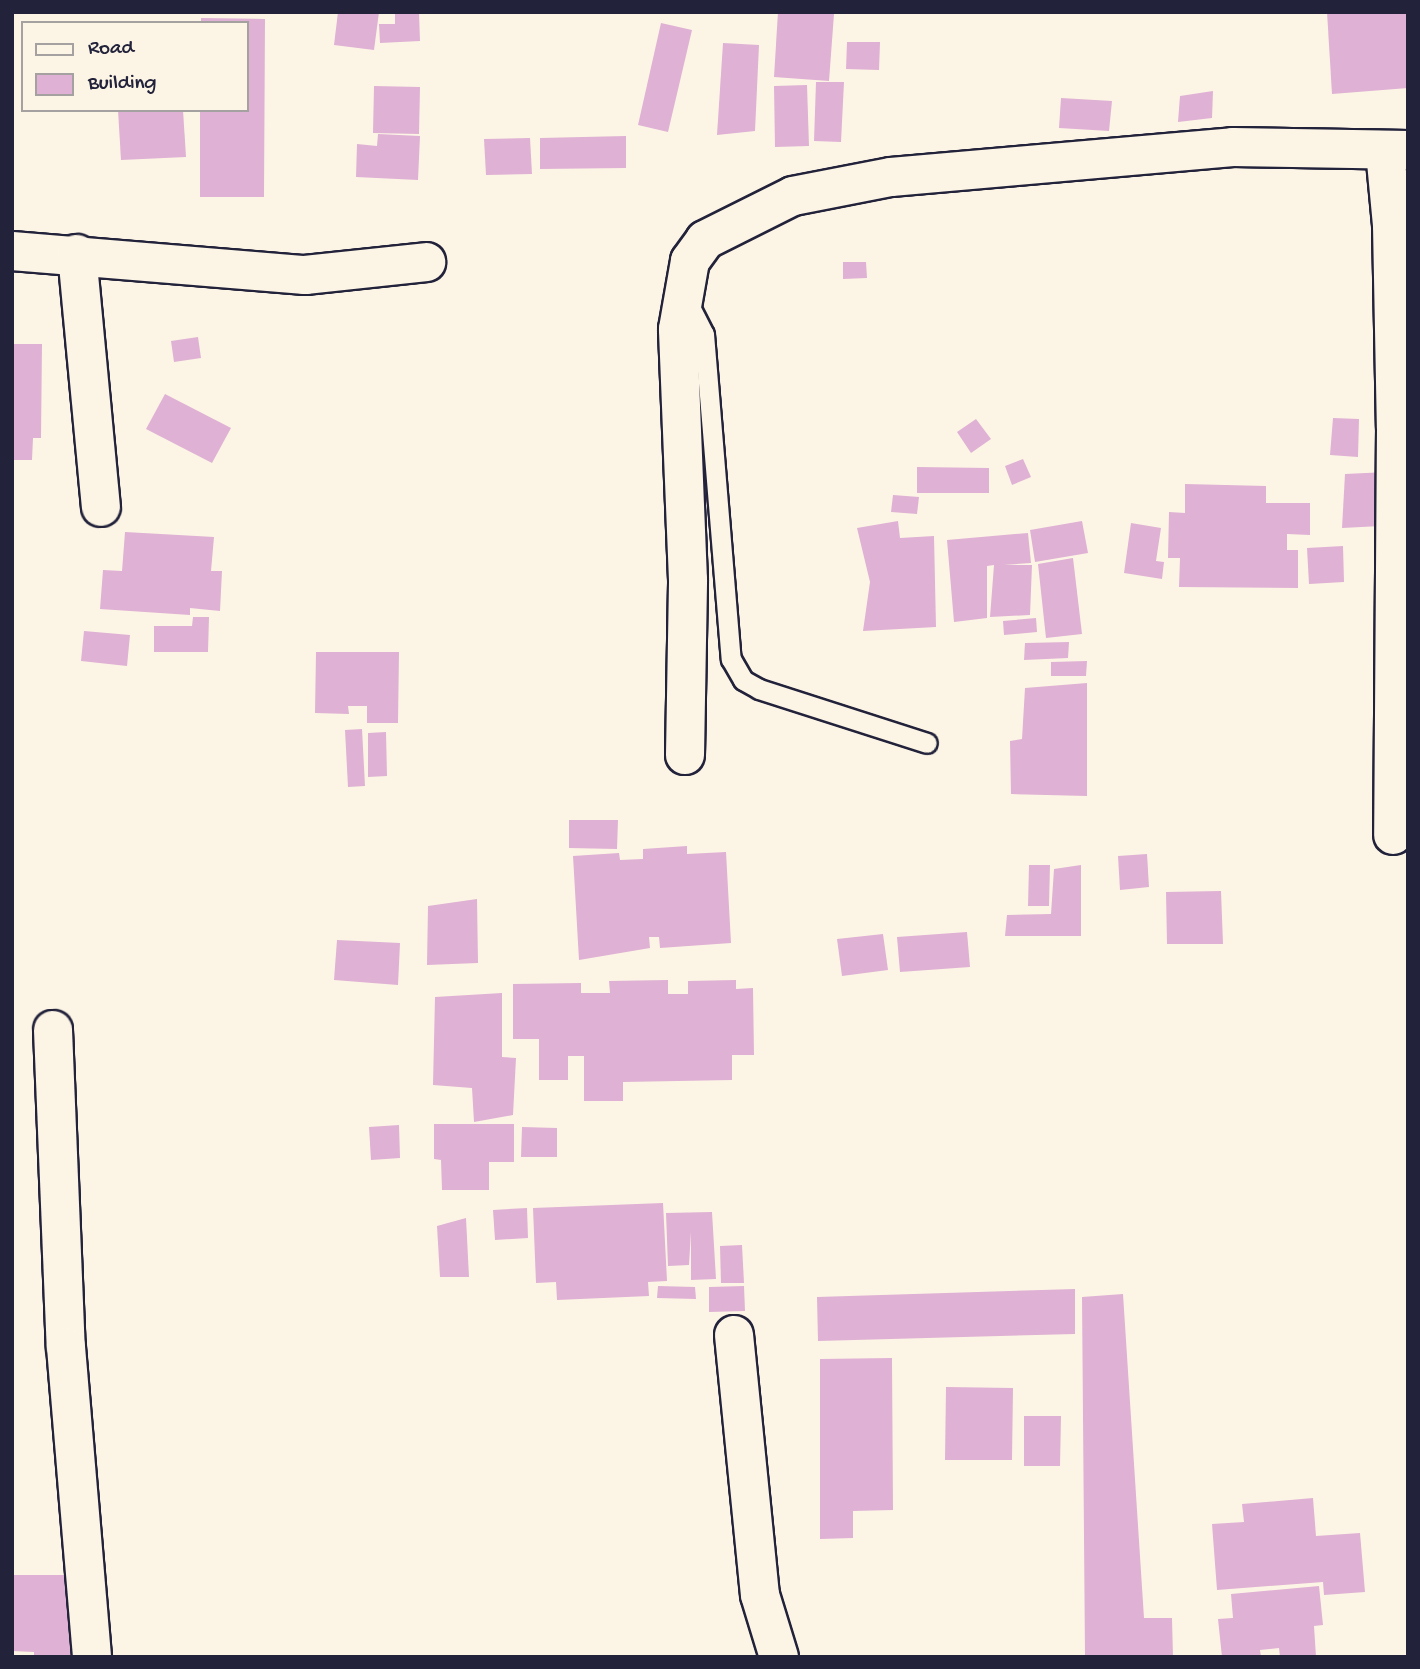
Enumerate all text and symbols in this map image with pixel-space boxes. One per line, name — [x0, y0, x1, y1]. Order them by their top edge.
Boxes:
legend — [21, 21, 248, 112]
text: Road — [88, 37, 134, 62]
text: Building — [88, 72, 157, 97]

